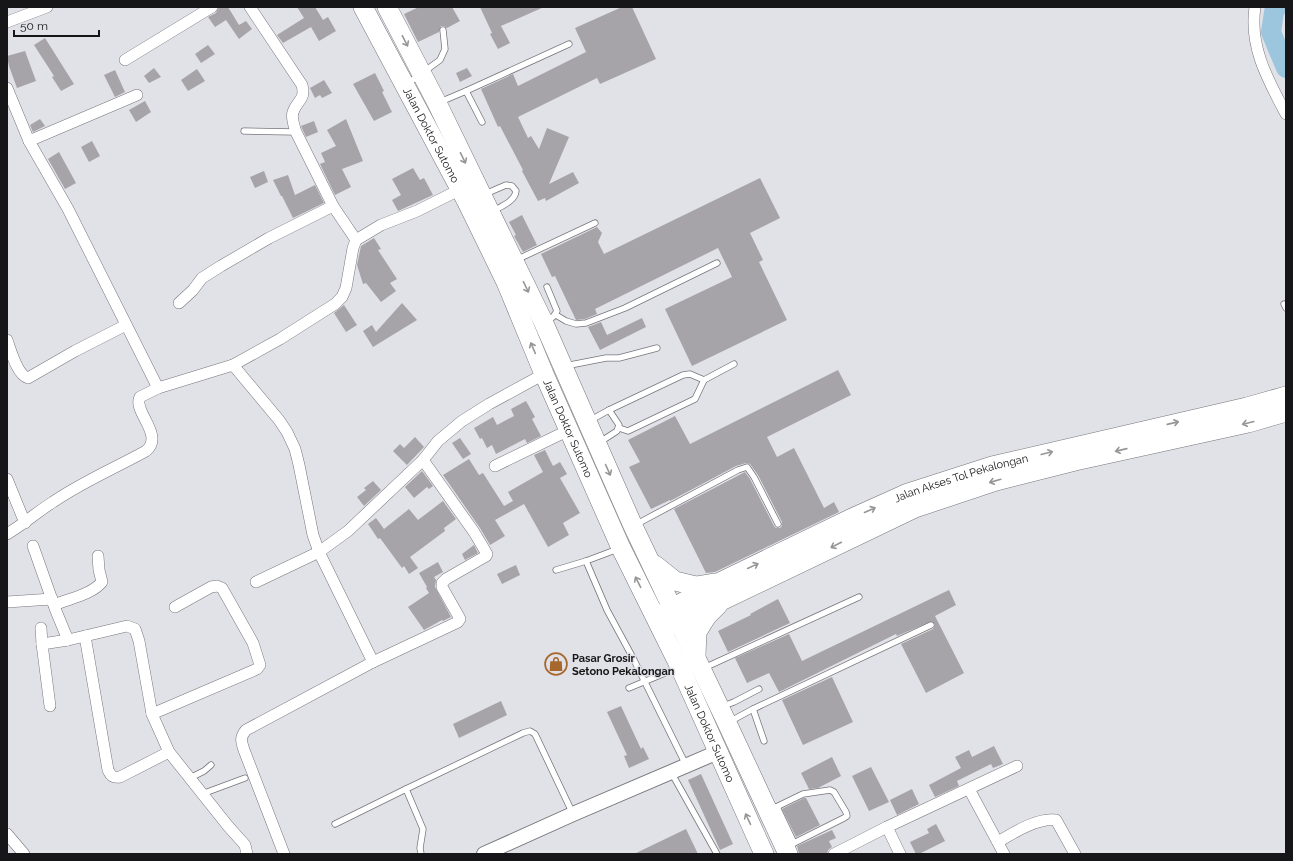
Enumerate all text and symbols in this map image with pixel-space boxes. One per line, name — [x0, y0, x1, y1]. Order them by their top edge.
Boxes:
scale bar — [14, 12, 99, 38]
text: 50 m — [20, 19, 48, 33]
one-way arrow — [402, 35, 409, 47]
street label: Jalan Doktor Sutomo — [400, 85, 462, 186]
one-way arrow — [460, 152, 467, 164]
one-way arrow — [523, 281, 530, 293]
one-way arrow — [529, 343, 537, 355]
street label: Jalan Doktor Sutomo — [540, 377, 595, 480]
one-way arrow — [1166, 419, 1179, 427]
one-way arrow — [1242, 419, 1255, 427]
one-way arrow — [1115, 447, 1128, 455]
one-way arrow — [1040, 448, 1053, 456]
street label: Jalan Akses Tol Pekalongan — [892, 452, 1029, 505]
one-way arrow — [605, 463, 612, 475]
one-way arrow — [989, 478, 1002, 485]
one-way arrow — [864, 506, 876, 513]
one-way arrow — [830, 542, 842, 549]
one-way arrow — [746, 562, 758, 569]
one-way arrow — [634, 576, 642, 588]
shop icon: Pasar Grosir Setono Pekalongan — [543, 651, 569, 677]
place label: Pasar Grosir Setono Pekalongan — [572, 652, 675, 678]
street label: Jalan Doktor Sutomo — [681, 682, 737, 785]
one-way arrow — [744, 813, 751, 825]

